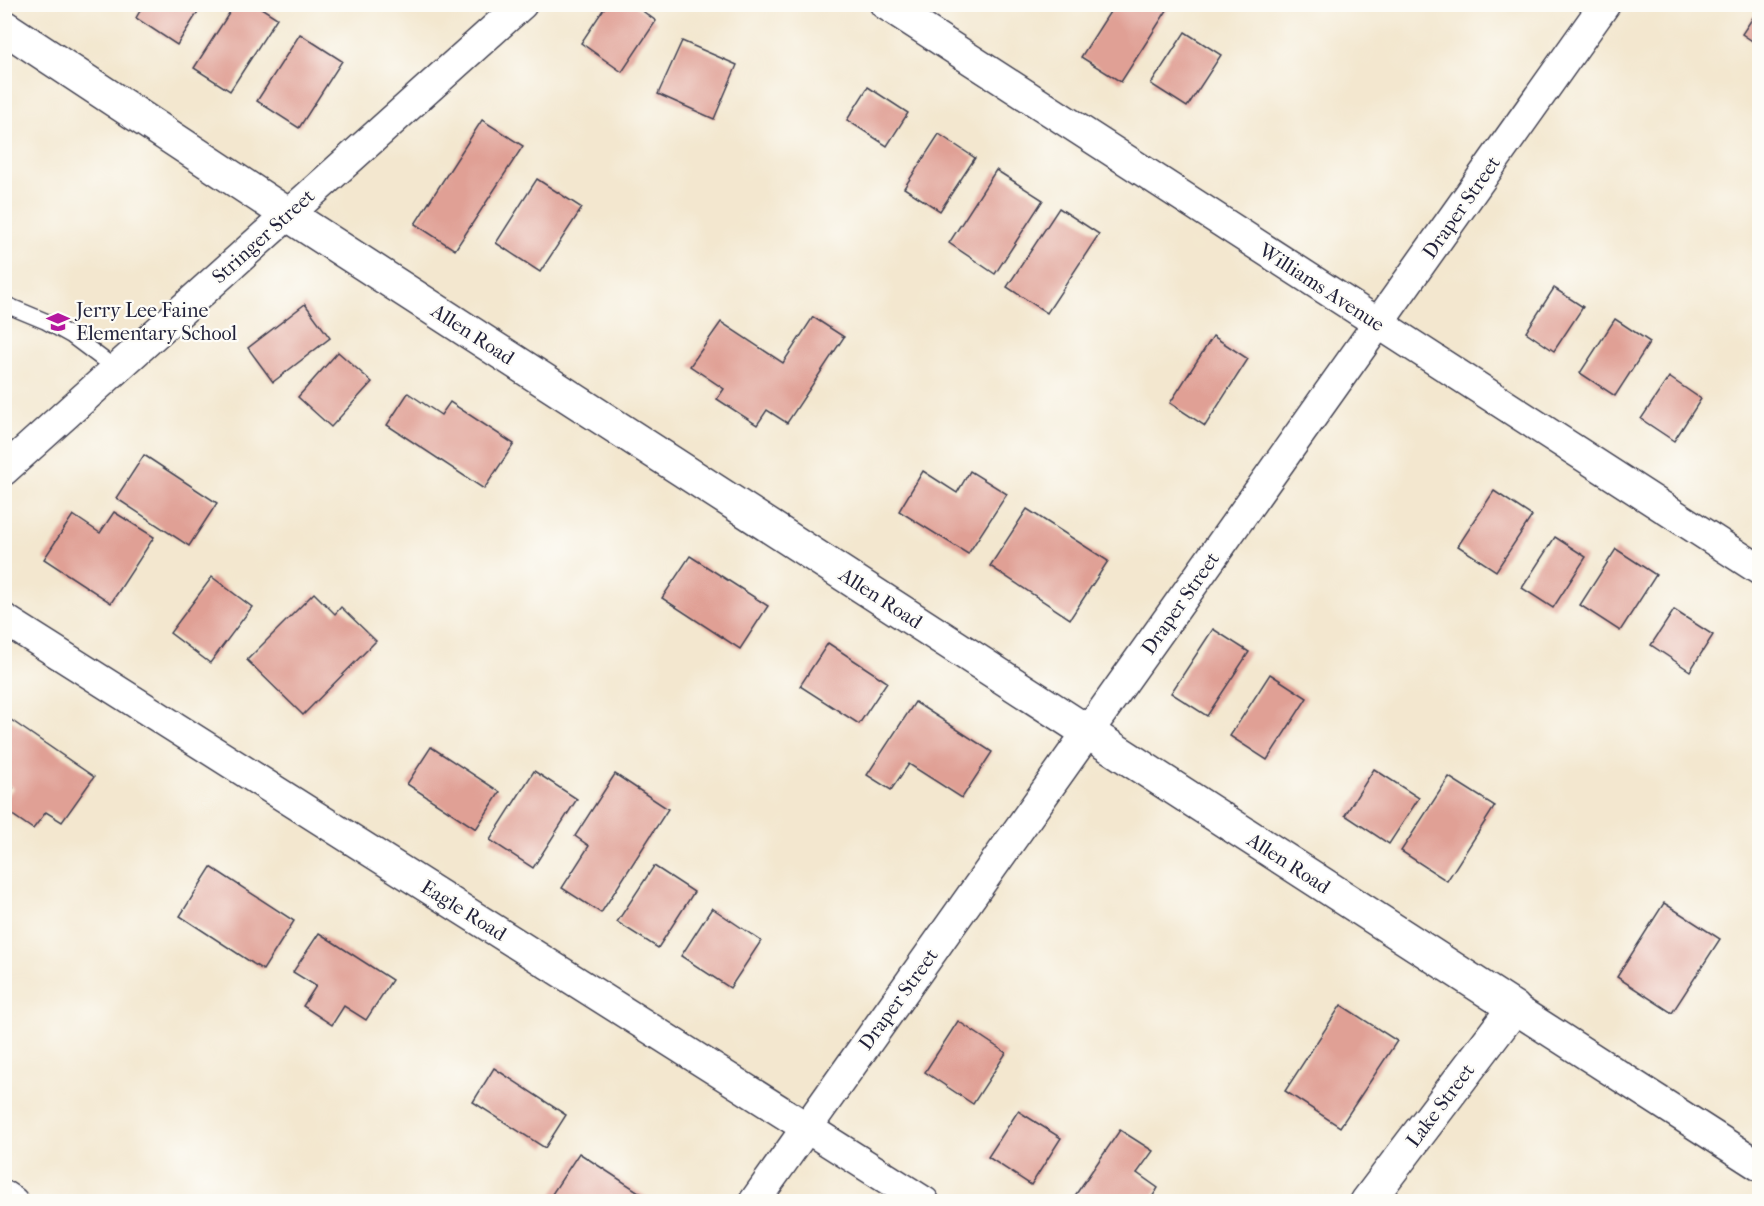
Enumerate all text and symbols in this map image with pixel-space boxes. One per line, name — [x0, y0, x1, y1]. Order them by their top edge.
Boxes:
street label: Draper Street — [1418, 152, 1505, 263]
street label: Stringer Street — [207, 184, 319, 288]
street label: Williams Avenue — [1254, 238, 1389, 336]
place label: Jerry Lee Faine Elementary School — [74, 299, 238, 345]
street label: Allen Road — [426, 299, 519, 370]
school or university icon: Jerry Lee Faine Elementary School — [45, 309, 71, 335]
street label: Draper Street — [1137, 548, 1224, 659]
street label: Allen Road — [834, 563, 927, 634]
street label: Allen Road — [1242, 828, 1335, 899]
street label: Eagle Road — [417, 875, 512, 946]
street label: Draper Street — [854, 944, 943, 1054]
street label: Lake Street — [1402, 1059, 1479, 1151]

